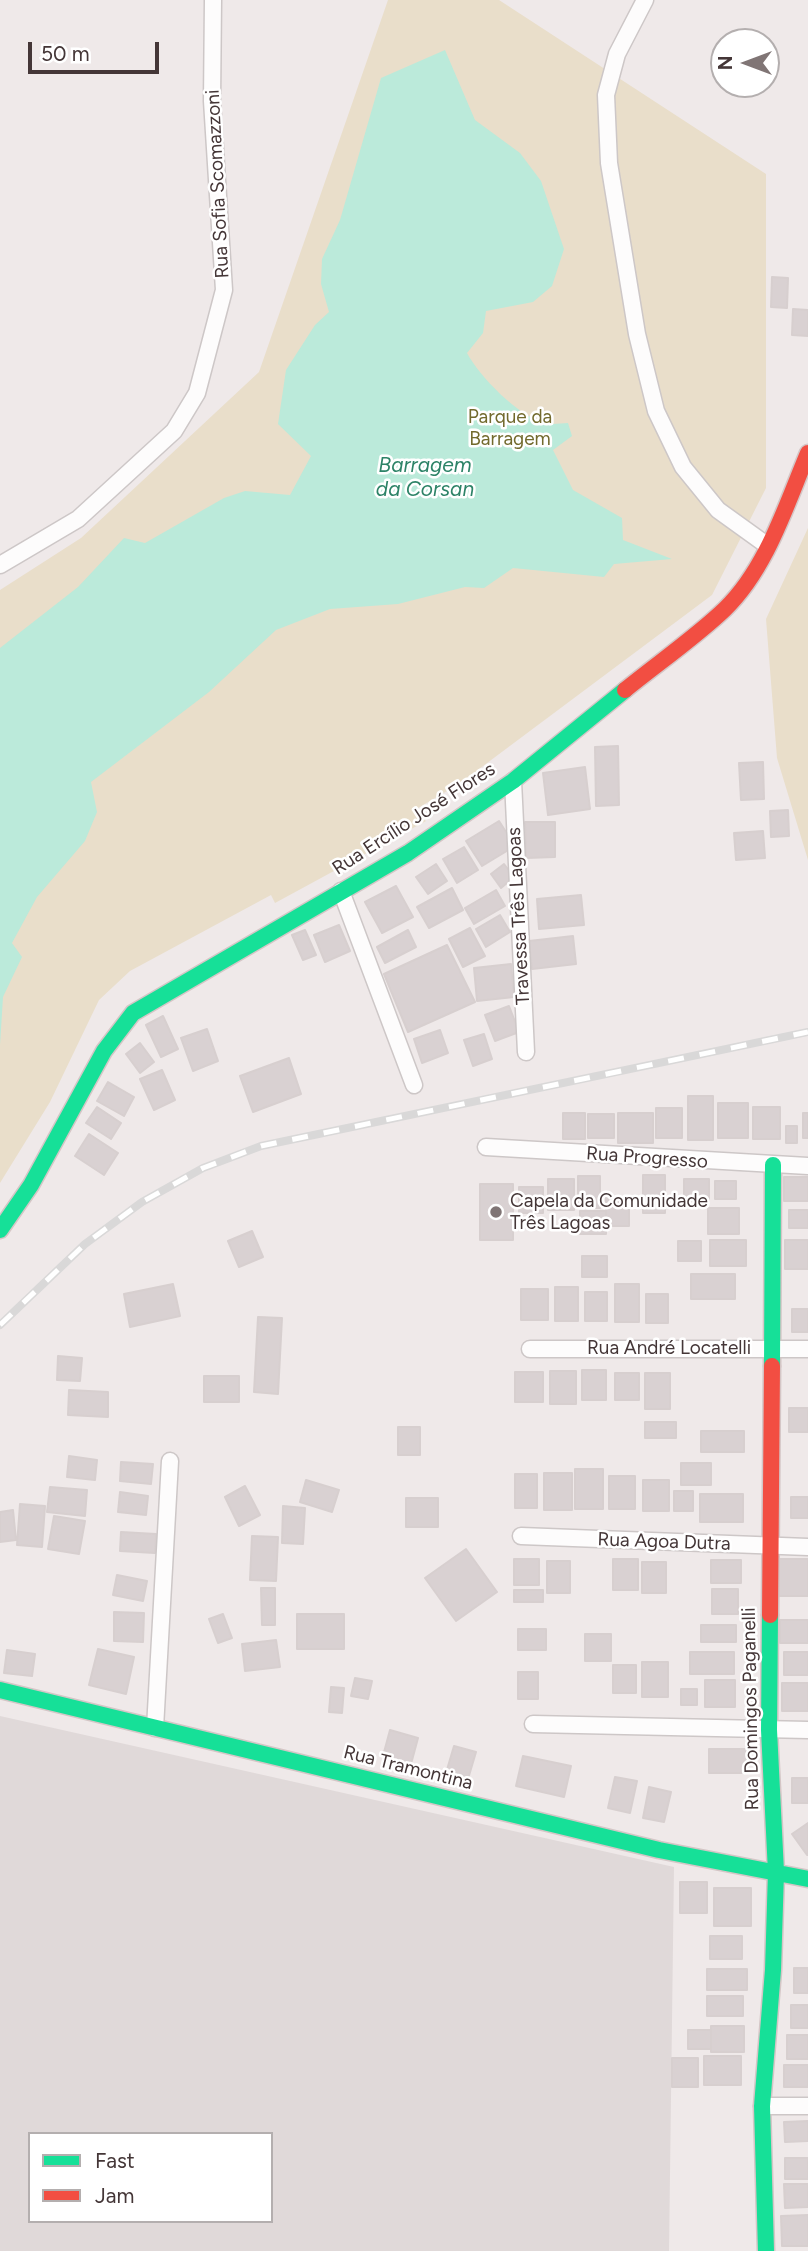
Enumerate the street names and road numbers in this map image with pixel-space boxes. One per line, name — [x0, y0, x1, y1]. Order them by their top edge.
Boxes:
street label: Rua Sofia Scomazzoni — [202, 89, 234, 279]
street label: Rua Ercílio José Flores — [328, 758, 500, 880]
street label: Travessa Três Lagoas — [503, 827, 535, 1005]
street label: Rua Progresso — [585, 1142, 709, 1174]
street label: Rua André Locatelli — [587, 1337, 751, 1359]
street label: Rua Agoa Dutra — [597, 1528, 731, 1556]
street label: Rua Domingos Paganelli — [738, 1607, 764, 1811]
street label: Rua Tramontina — [341, 1741, 475, 1795]

